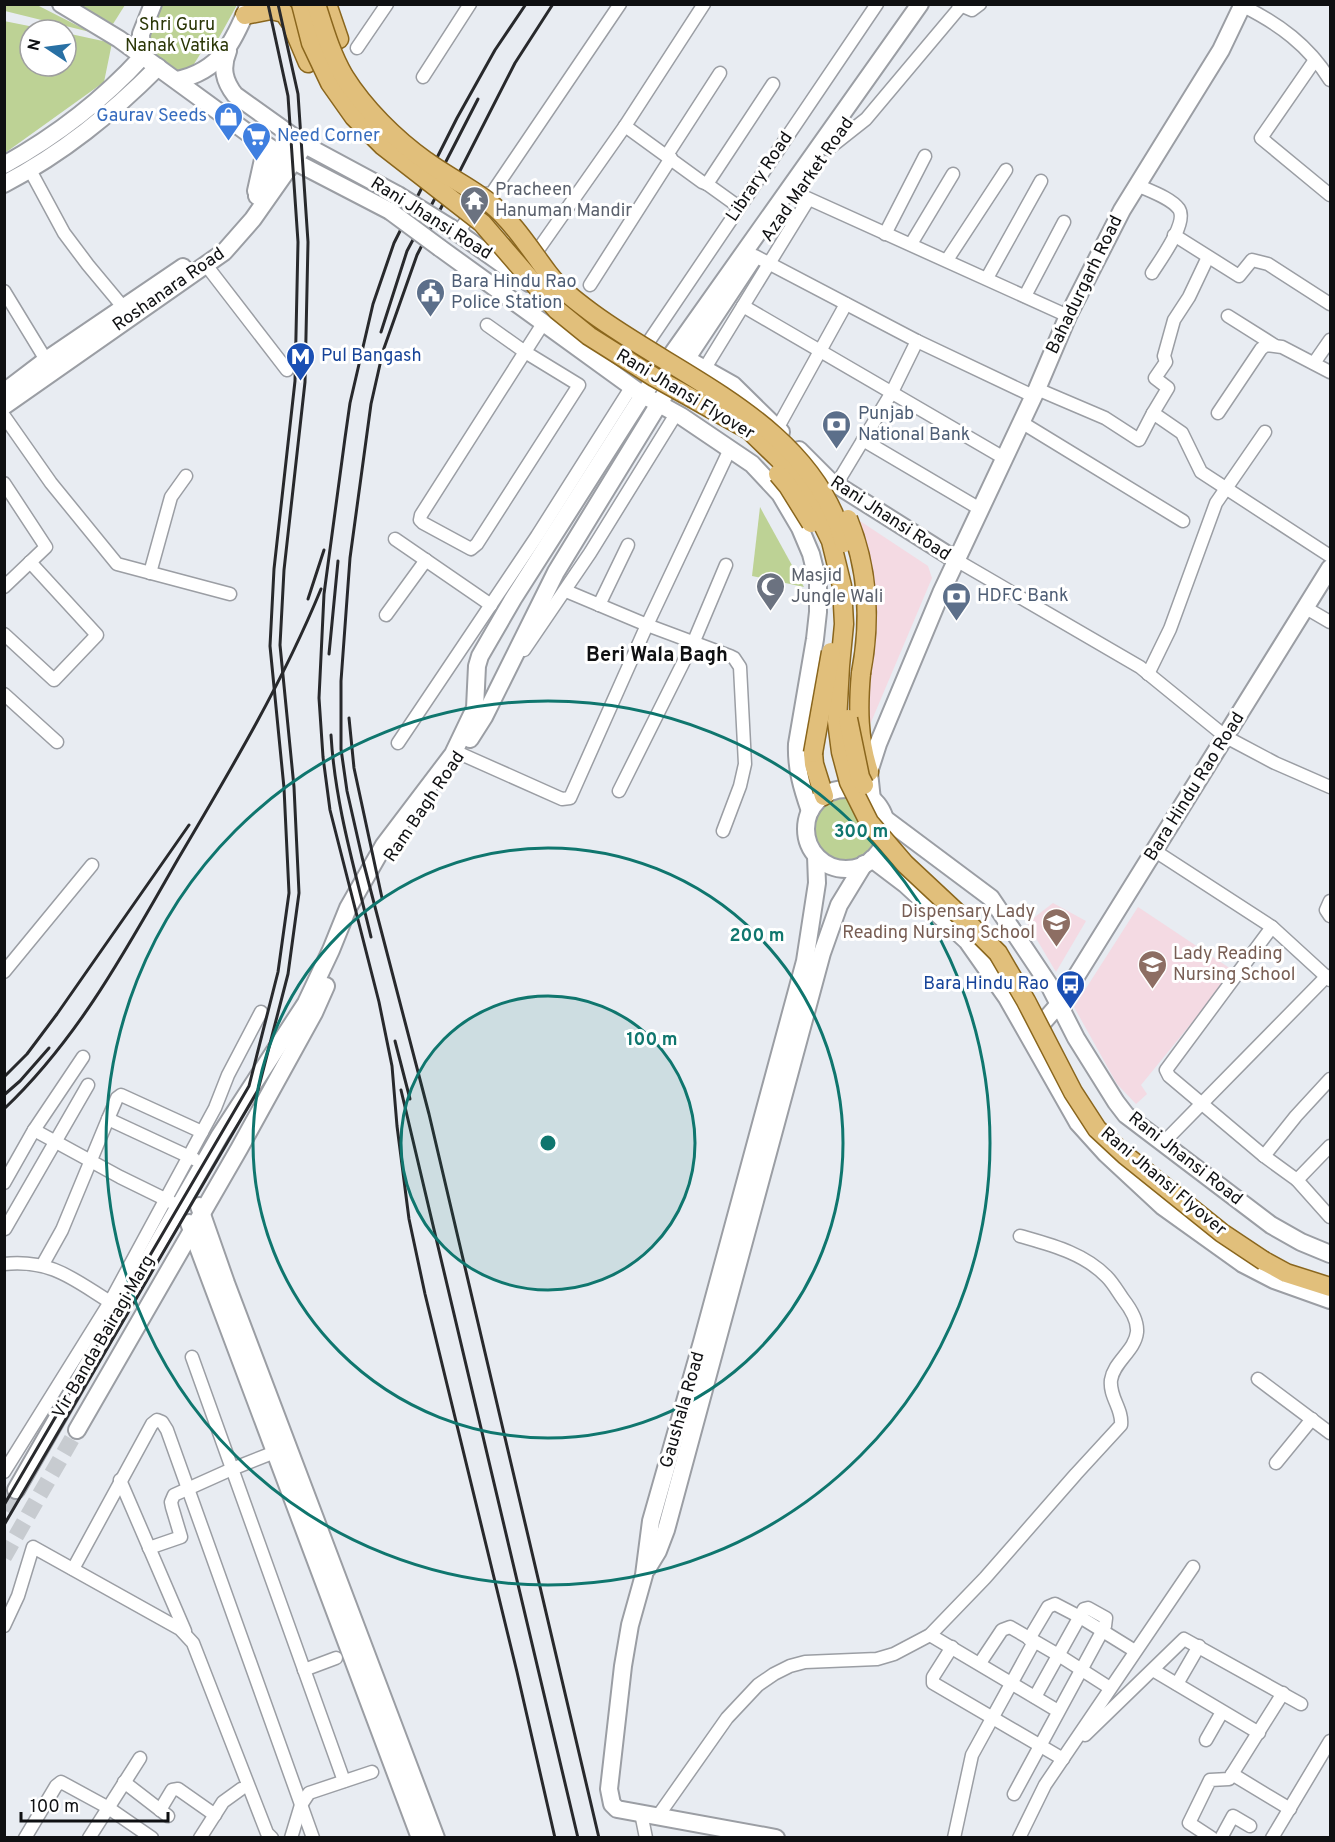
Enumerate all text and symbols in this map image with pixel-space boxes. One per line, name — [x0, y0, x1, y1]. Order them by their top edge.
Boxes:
park label: Shri Guru Nanak Vatika — [125, 14, 229, 58]
north arrow — [18, 18, 78, 78]
text: N — [24, 37, 46, 53]
shop icon: Gaurav Seeds — [212, 100, 244, 142]
place label: Gaurav Seeds — [96, 105, 207, 128]
street label: Azad Market Road — [756, 113, 860, 247]
supermarket icon: Need Corner — [240, 120, 272, 162]
place label: Need Corner — [277, 125, 380, 148]
street label: Library Road — [722, 128, 798, 226]
street label: Rani Jhansi Road — [366, 172, 496, 266]
place label: Pracheen Hanuman Mandir — [495, 179, 632, 223]
temple icon: Pracheen Hanuman Mandir — [458, 184, 490, 226]
street label: Bahadurgarh Road — [1042, 212, 1128, 358]
street label: Roshanara Road — [108, 243, 230, 337]
place label: Bara Hindu Rao Police Station — [451, 271, 577, 315]
public building icon: Bara Hindu Rao Police Station — [414, 276, 446, 318]
metro station icon: Pul Bangash — [284, 340, 316, 382]
place label: Pul Bangash — [321, 345, 422, 368]
street label: Rani Jhansi Flyover — [611, 345, 759, 445]
place label: Punjab National Bank — [858, 403, 970, 447]
bank icon: Punjab National Bank — [821, 408, 853, 450]
street label: Rani Jhansi Road — [825, 471, 955, 567]
place label: Masjid Jungle Wali — [791, 565, 883, 609]
mosque icon: Masjid Jungle Wali — [754, 570, 786, 612]
bank icon: HDFC Bank — [940, 580, 972, 622]
place label: HDFC Bank — [977, 585, 1069, 608]
district label: Beri Wala Bagh — [586, 643, 728, 669]
street label: Bara Hindu Rao Road — [1140, 708, 1250, 866]
street label: Ram Bagh Road — [379, 747, 471, 867]
text: 300 m — [834, 821, 888, 844]
place label: Dispensary Lady Reading Nursing School — [842, 901, 1035, 945]
school or university icon: Dispensary Lady Reading Nursing School — [1040, 906, 1072, 948]
text: 200 m — [729, 925, 785, 948]
place label: Lady Reading Nursing School — [1173, 943, 1296, 987]
school or university icon: Lady Reading Nursing School — [1136, 948, 1168, 990]
bus stop icon: Bara Hindu Rao — [1054, 968, 1086, 1010]
place label: Bara Hindu Rao — [923, 973, 1049, 996]
text: 100 m — [626, 1029, 678, 1052]
street label: Rani Jhansi Road — [1123, 1107, 1247, 1211]
street label: Rani Jhansi Flyover — [1095, 1122, 1231, 1242]
centre of rings — [538, 1133, 558, 1153]
street label: Vir Banda Bairagi Marg — [48, 1251, 160, 1423]
street label: Gaushala Road — [655, 1349, 711, 1471]
scale bar — [21, 1785, 168, 1823]
text: 100 m — [30, 1796, 79, 1819]

